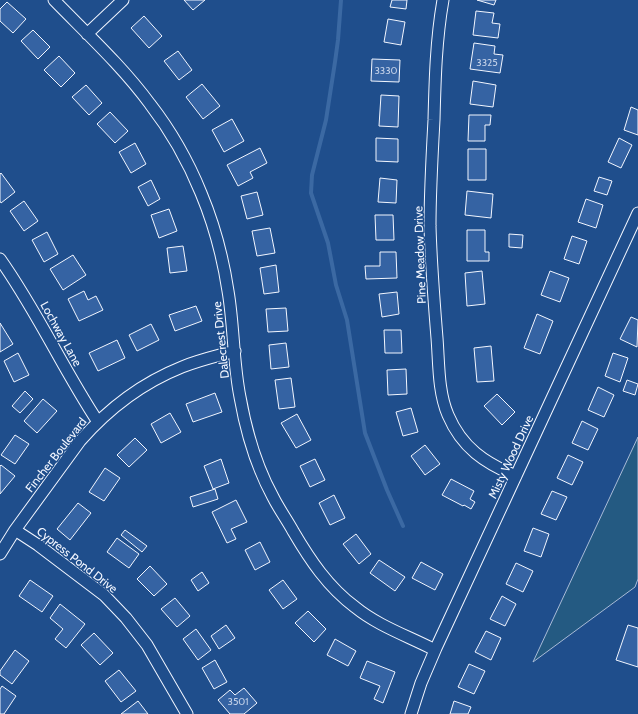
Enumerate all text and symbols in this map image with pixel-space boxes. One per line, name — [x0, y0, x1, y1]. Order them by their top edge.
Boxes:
house number: 3325 — [476, 56, 498, 69]
house number: 3330 — [374, 64, 398, 77]
street label: Pine Meadow Drive — [410, 206, 429, 304]
street label: Lochway Lane — [37, 299, 85, 369]
street label: Dalecrest Drive — [209, 301, 232, 379]
street label: Misty Wood Drive — [485, 413, 536, 501]
street label: Fincher Boulevard — [22, 414, 89, 495]
street label: Cypress Pond Drive — [34, 523, 121, 596]
house number: 3501 — [227, 695, 249, 708]

